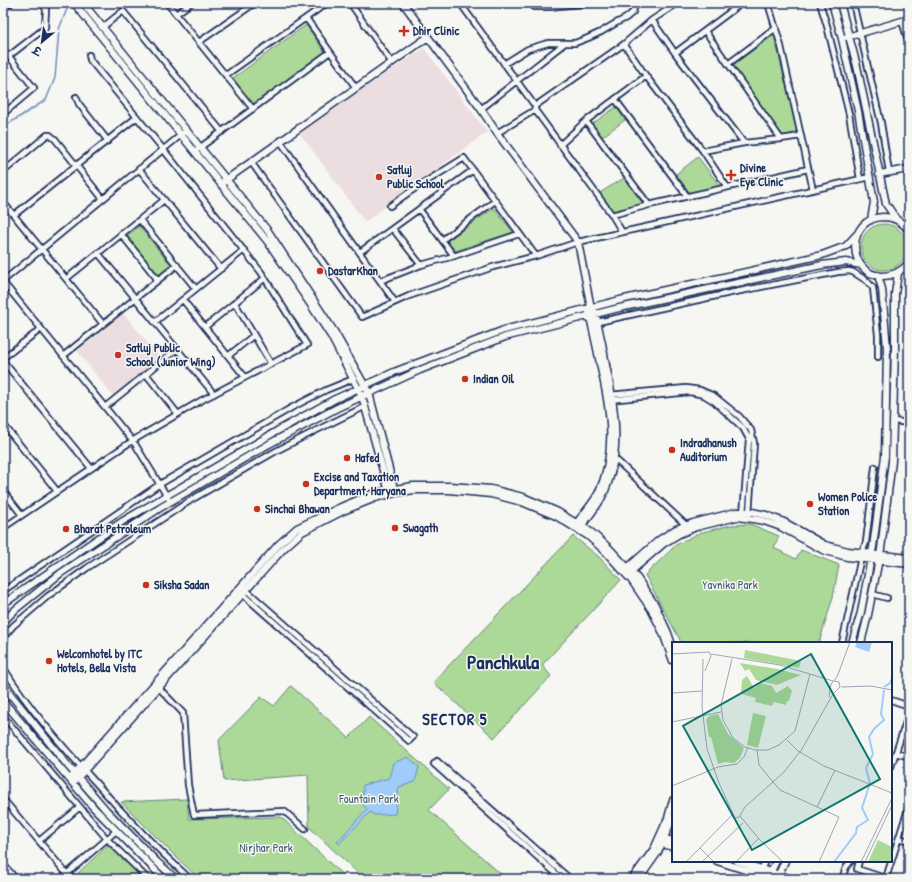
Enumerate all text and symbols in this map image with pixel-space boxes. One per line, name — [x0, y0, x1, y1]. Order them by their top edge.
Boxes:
north arrow — [22, 22, 62, 62]
place label: Dhir Clinic — [413, 22, 459, 39]
marker: Dhir Clinic — [398, 25, 410, 37]
text: उ — [29, 42, 45, 59]
place label: Divine Eye Clinic — [740, 159, 783, 191]
place label: Satluj Public School — [387, 161, 445, 192]
marker: Divine Eye Clinic — [725, 169, 737, 181]
marker: Satluj Public School — [374, 172, 384, 182]
place label: DastarKhan — [328, 262, 378, 279]
marker: DastarKhan — [315, 266, 325, 276]
place label: Satluj Public School (Junior Wing) — [126, 339, 216, 371]
marker: Satluj Public School (Junior Wing) — [113, 350, 123, 360]
place label: Indian Oil — [473, 370, 515, 387]
marker: Indian Oil — [460, 374, 470, 384]
place label: Indradhanush Auditorium — [680, 434, 738, 465]
marker: Indradhanush Auditorium — [667, 445, 677, 455]
place label: Hafed — [355, 449, 379, 466]
marker: Hafed — [342, 453, 352, 463]
place label: Excise and Taxation Department, Haryana — [314, 468, 406, 500]
marker: Excise and Taxation Department, Haryana — [301, 479, 311, 489]
place label: Women Police Station — [818, 488, 877, 519]
marker: Women Police Station — [805, 499, 815, 509]
place label: Sinchai Bhawan — [265, 500, 331, 517]
marker: Sinchai Bhawan — [252, 504, 262, 514]
place label: Swagath — [403, 519, 439, 537]
place label: Bharat Petroleum — [74, 520, 151, 537]
marker: Swagath — [390, 523, 400, 533]
marker: Bharat Petroleum — [61, 524, 71, 534]
place label: Siksha Sadan — [154, 576, 210, 593]
park label: Yavnika Park — [702, 576, 758, 593]
marker: Siksha Sadan — [141, 580, 151, 590]
inset map — [672, 642, 892, 862]
place label: Welcomhotel by ITC Hotels, Bella Vista — [57, 645, 143, 676]
district label: Panchkula — [467, 648, 539, 675]
marker: Welcomhotel by ITC Hotels, Bella Vista — [44, 656, 54, 666]
district label: SECTOR 5 — [422, 708, 488, 730]
park label: Fountain Park — [338, 790, 399, 807]
park label: Nirjhar Park — [239, 839, 293, 856]

